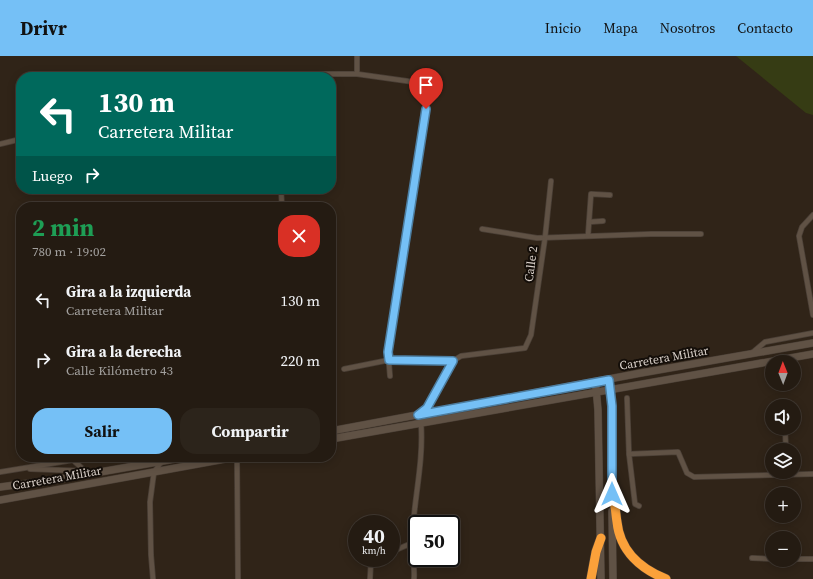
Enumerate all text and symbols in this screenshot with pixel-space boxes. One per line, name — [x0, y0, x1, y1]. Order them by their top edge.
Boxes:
text: Drivr — [20, 15, 67, 41]
text: Inicio — [545, 18, 581, 38]
text: Mapa — [603, 18, 638, 38]
text: Nosotros — [660, 18, 715, 38]
text: Contacto — [737, 18, 793, 38]
pin — [409, 68, 443, 109]
icon: arrive — [415, 74, 437, 96]
text: 130 m — [98, 83, 175, 121]
icon: left — [32, 88, 84, 140]
text: Carretera Militar — [98, 119, 233, 144]
icon: right — [81, 164, 103, 186]
text: Luego — [32, 165, 73, 186]
text: 2 min — [32, 211, 94, 244]
button: close — [278, 215, 320, 257]
text: 780 m · 19:02 — [32, 243, 106, 260]
street label: Calle 2 — [521, 245, 541, 283]
text: Gira a la izquierda — [66, 281, 191, 302]
icon: left — [32, 289, 54, 311]
text: 130 m — [280, 290, 320, 311]
text: Carretera Militar — [66, 302, 164, 319]
text: Gira a la derecha — [66, 341, 181, 362]
street label: Carretera Militar — [618, 342, 710, 374]
icon: right — [32, 349, 54, 371]
text: 220 m — [280, 350, 320, 371]
north arrow — [765, 355, 801, 391]
map controls — [765, 355, 801, 567]
text: Calle Kilómetro 43 — [66, 362, 173, 379]
button: sound — [765, 399, 801, 435]
button: Salir — [32, 408, 172, 454]
button: Compartir — [180, 408, 320, 454]
button: layers — [765, 443, 801, 479]
street label: Carretera Militar — [11, 462, 103, 494]
position arrow — [591, 473, 633, 515]
button: + — [765, 487, 801, 523]
speed limit sign: 50 — [408, 515, 460, 567]
text: 40 — [363, 522, 385, 550]
button: − — [765, 531, 801, 567]
text: km/h — [362, 544, 386, 557]

